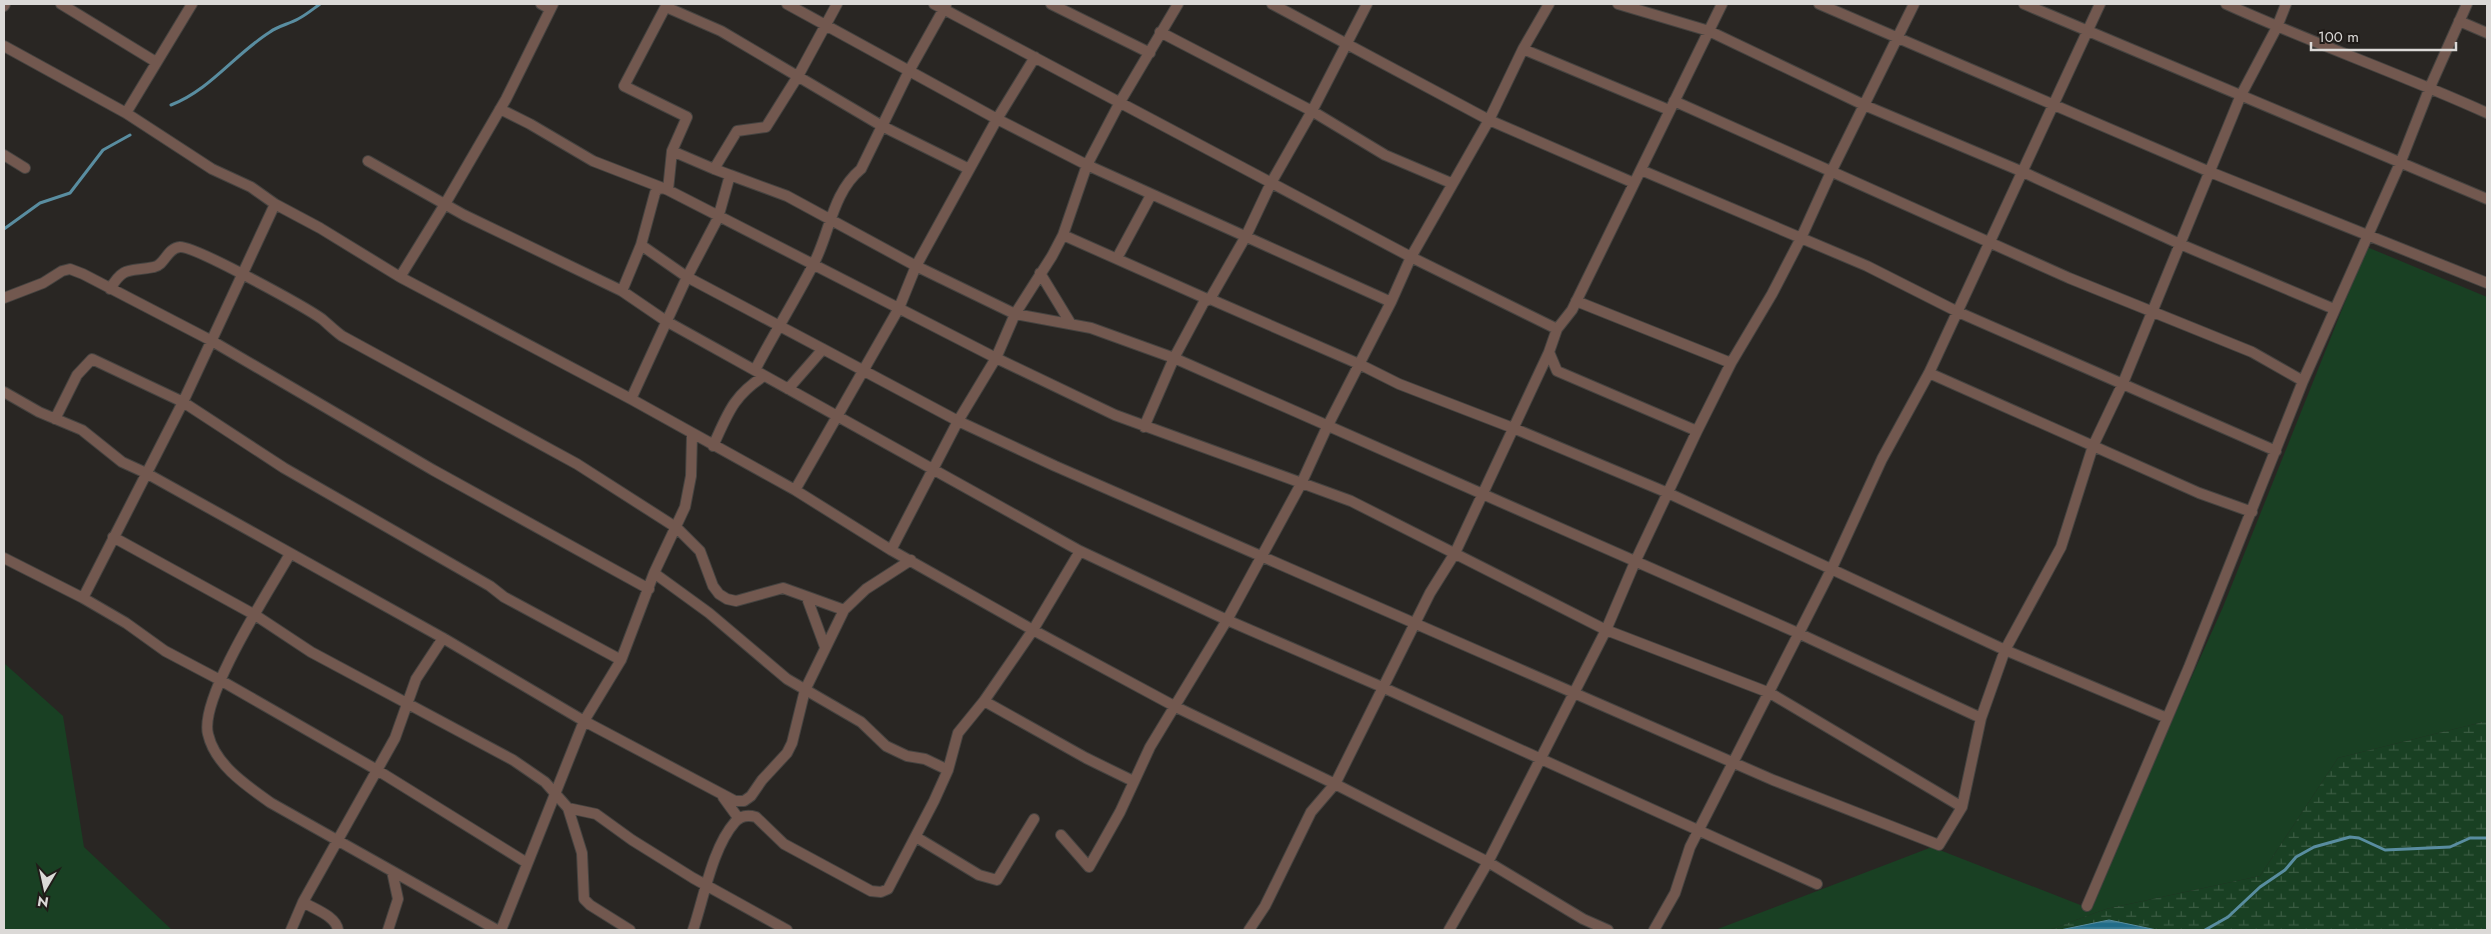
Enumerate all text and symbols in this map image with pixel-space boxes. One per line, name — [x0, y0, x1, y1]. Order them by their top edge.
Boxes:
scale bar — [2311, 20, 2456, 52]
text: 100 m — [2318, 26, 2359, 48]
north arrow — [20, 864, 70, 914]
text: N — [36, 891, 50, 913]

